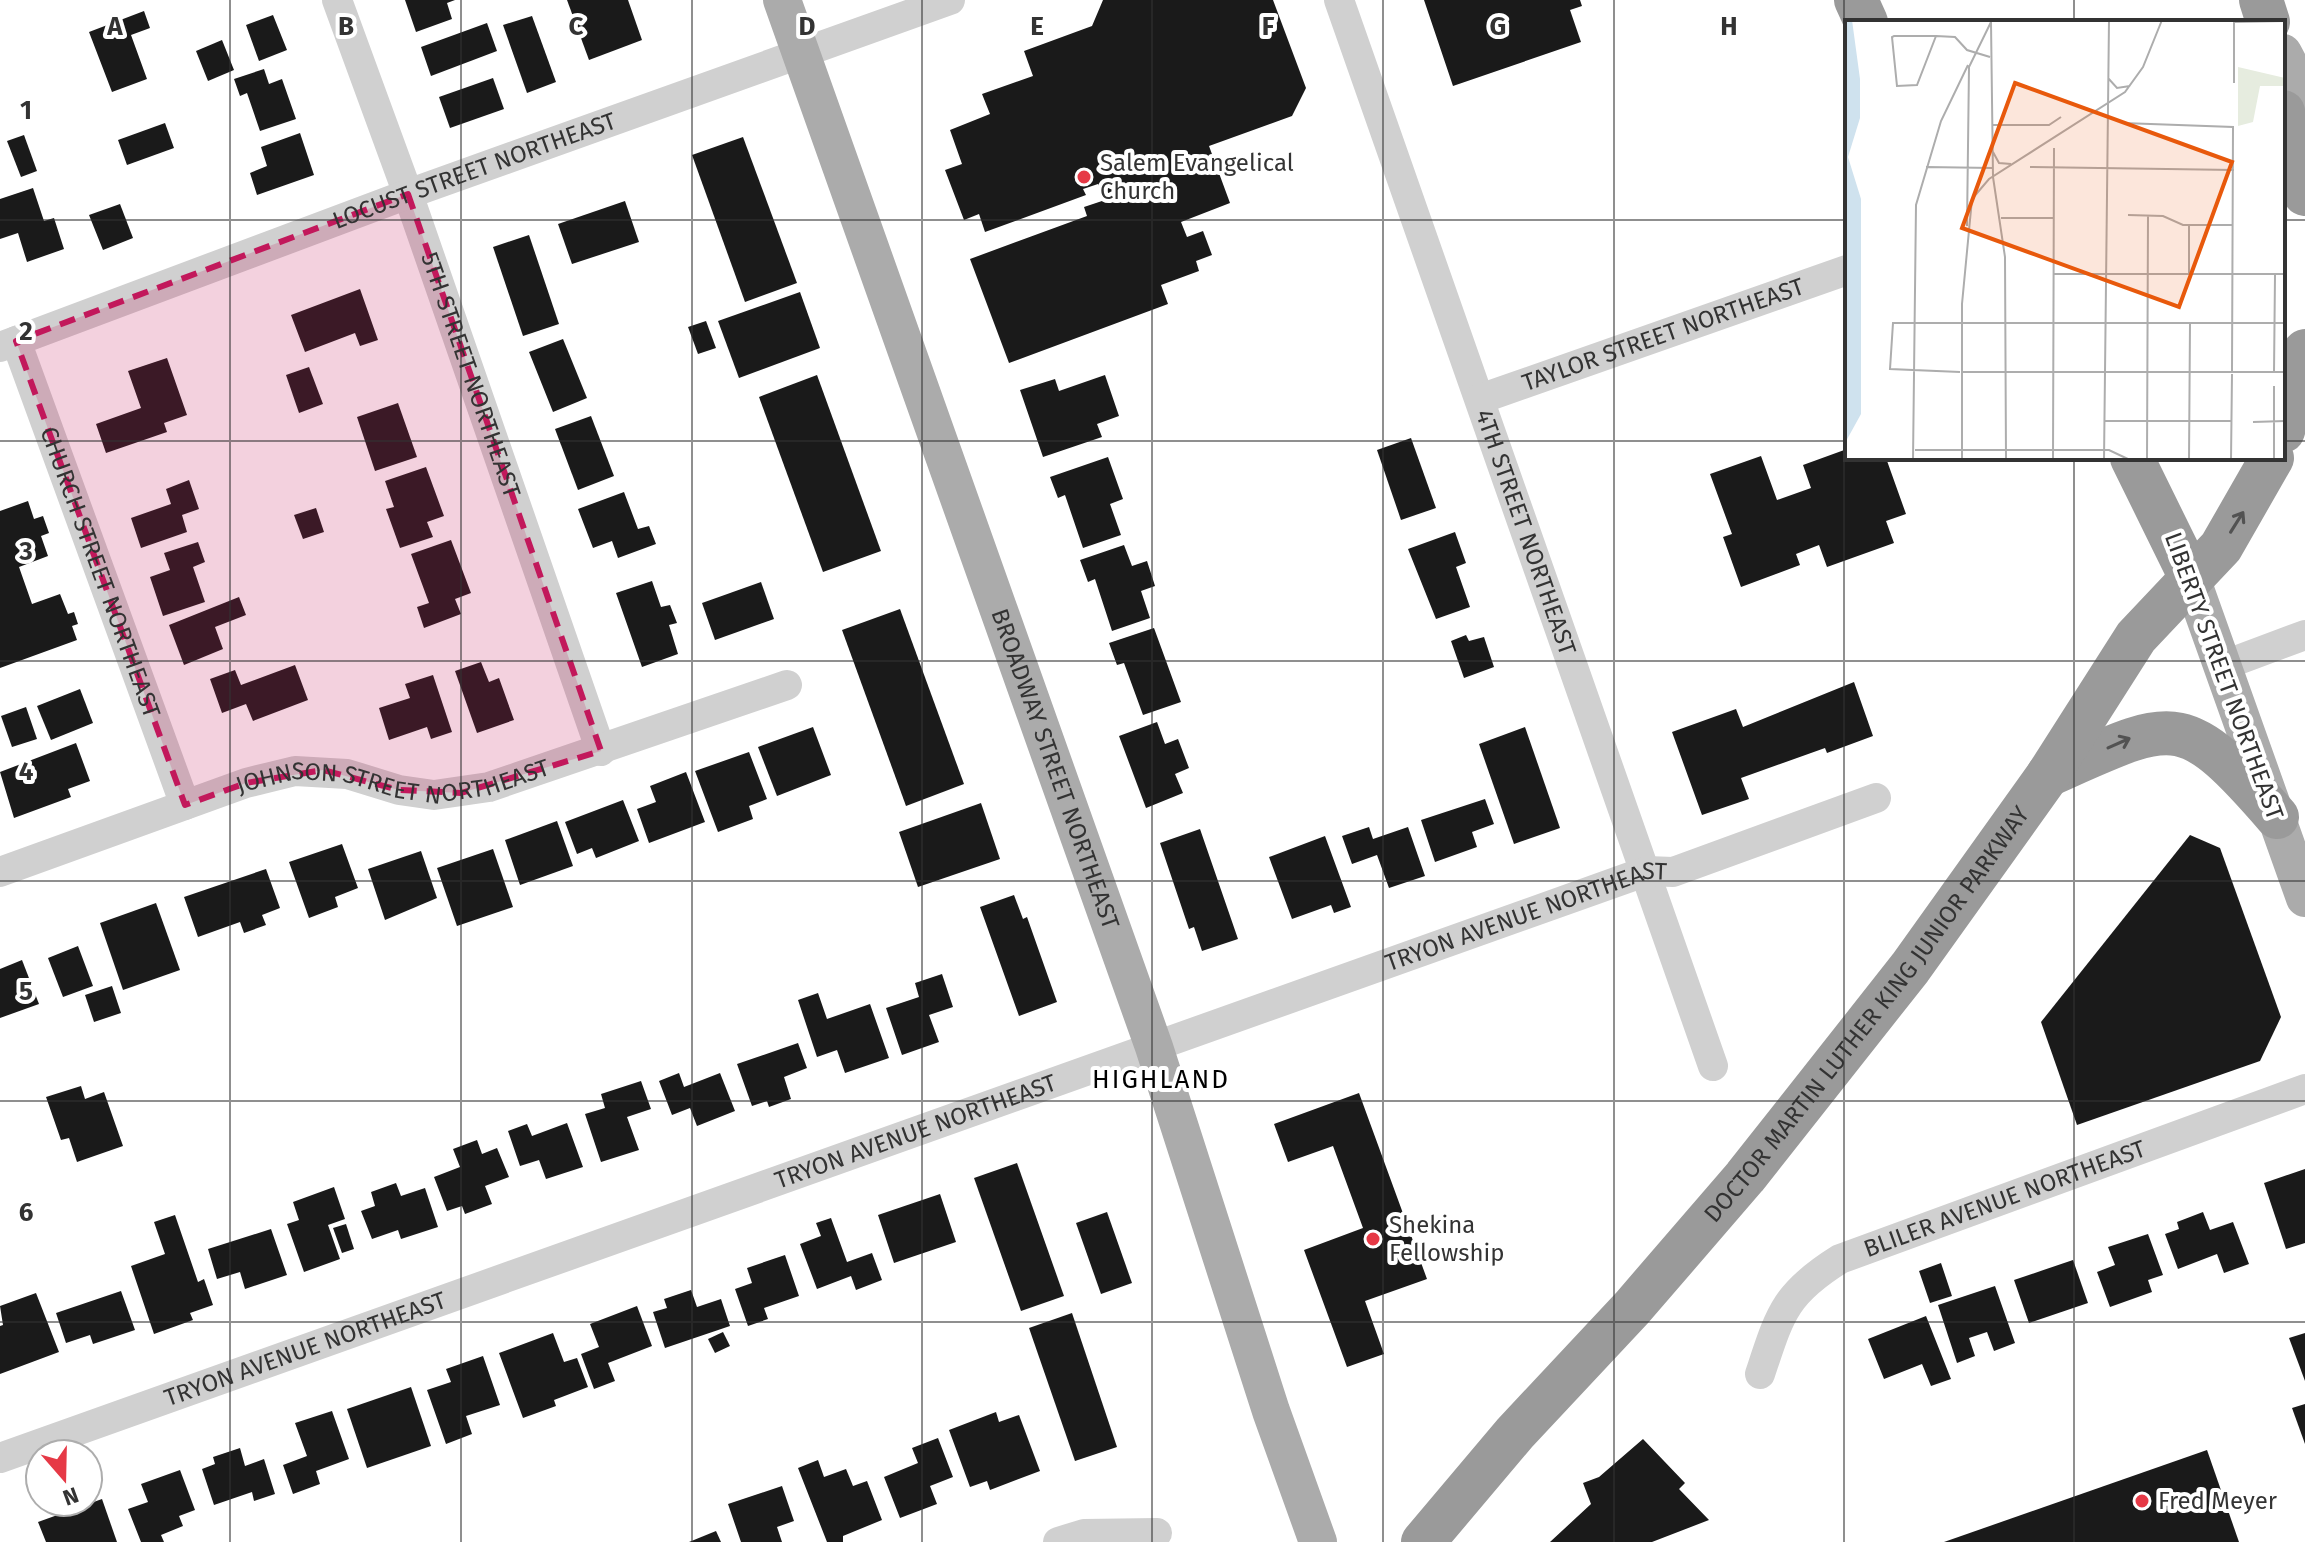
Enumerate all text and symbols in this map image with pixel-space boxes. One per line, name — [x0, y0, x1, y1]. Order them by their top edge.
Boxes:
text: A — [106, 11, 123, 42]
text: B — [338, 11, 354, 42]
text: C — [569, 11, 584, 42]
text: D — [799, 11, 816, 42]
text: E — [1030, 11, 1044, 42]
text: F — [1262, 11, 1275, 42]
text: G — [1490, 11, 1506, 42]
text: H — [1720, 11, 1738, 42]
inset map — [1845, 20, 2285, 460]
text: 1 — [20, 95, 32, 126]
street label: LOCUST STREET NORTHEAST — [329, 107, 620, 235]
place label: Salem Evangelical Church — [1100, 149, 1294, 205]
marker: Salem Evangelical Church — [1075, 168, 1093, 186]
street label: 5TH STREET NORTHEAST — [415, 249, 526, 502]
street label: TAYLOR STREET NORTHEAST — [1518, 272, 1808, 397]
text: 2 — [19, 316, 33, 347]
street label: 4TH STREET NORTHEAST — [1470, 406, 1582, 659]
street label: CHURCH STREET NORTHEAST — [34, 423, 166, 722]
one-way arrow — [2229, 511, 2245, 534]
street label: LIBERTY STREET NORTHEAST — [2159, 529, 2289, 824]
text: 3 — [18, 536, 33, 567]
street label: BROADWAY STREET NORTHEAST — [985, 605, 1125, 933]
one-way arrow — [2106, 735, 2131, 750]
street label: JOHNSON STREET NORTHEAST — [232, 753, 553, 810]
text: 4 — [19, 756, 34, 787]
street label: DOCTOR MARTIN LUTHER KING JUNIOR PARKWAY — [1698, 800, 2035, 1228]
street label: TRYON AVENUE NORTHEAST — [1382, 857, 1668, 977]
text: 5 — [19, 976, 33, 1007]
district label: HIGHLAND — [1092, 1064, 1230, 1095]
street label: TRYON AVENUE NORTHEAST — [771, 1068, 1061, 1195]
street label: BLILER AVENUE NORTHEAST — [1860, 1134, 2150, 1263]
text: 6 — [19, 1197, 34, 1228]
place label: Shekina Fellowship — [1389, 1211, 1505, 1267]
marker: Shekina Fellowship — [1364, 1230, 1382, 1248]
street label: TRYON AVENUE NORTHEAST — [161, 1286, 450, 1412]
north arrow — [24, 1438, 104, 1518]
text: N — [59, 1481, 82, 1512]
place label: Fred Meyer — [2158, 1487, 2278, 1515]
marker: Fred Meyer — [2133, 1492, 2151, 1510]

